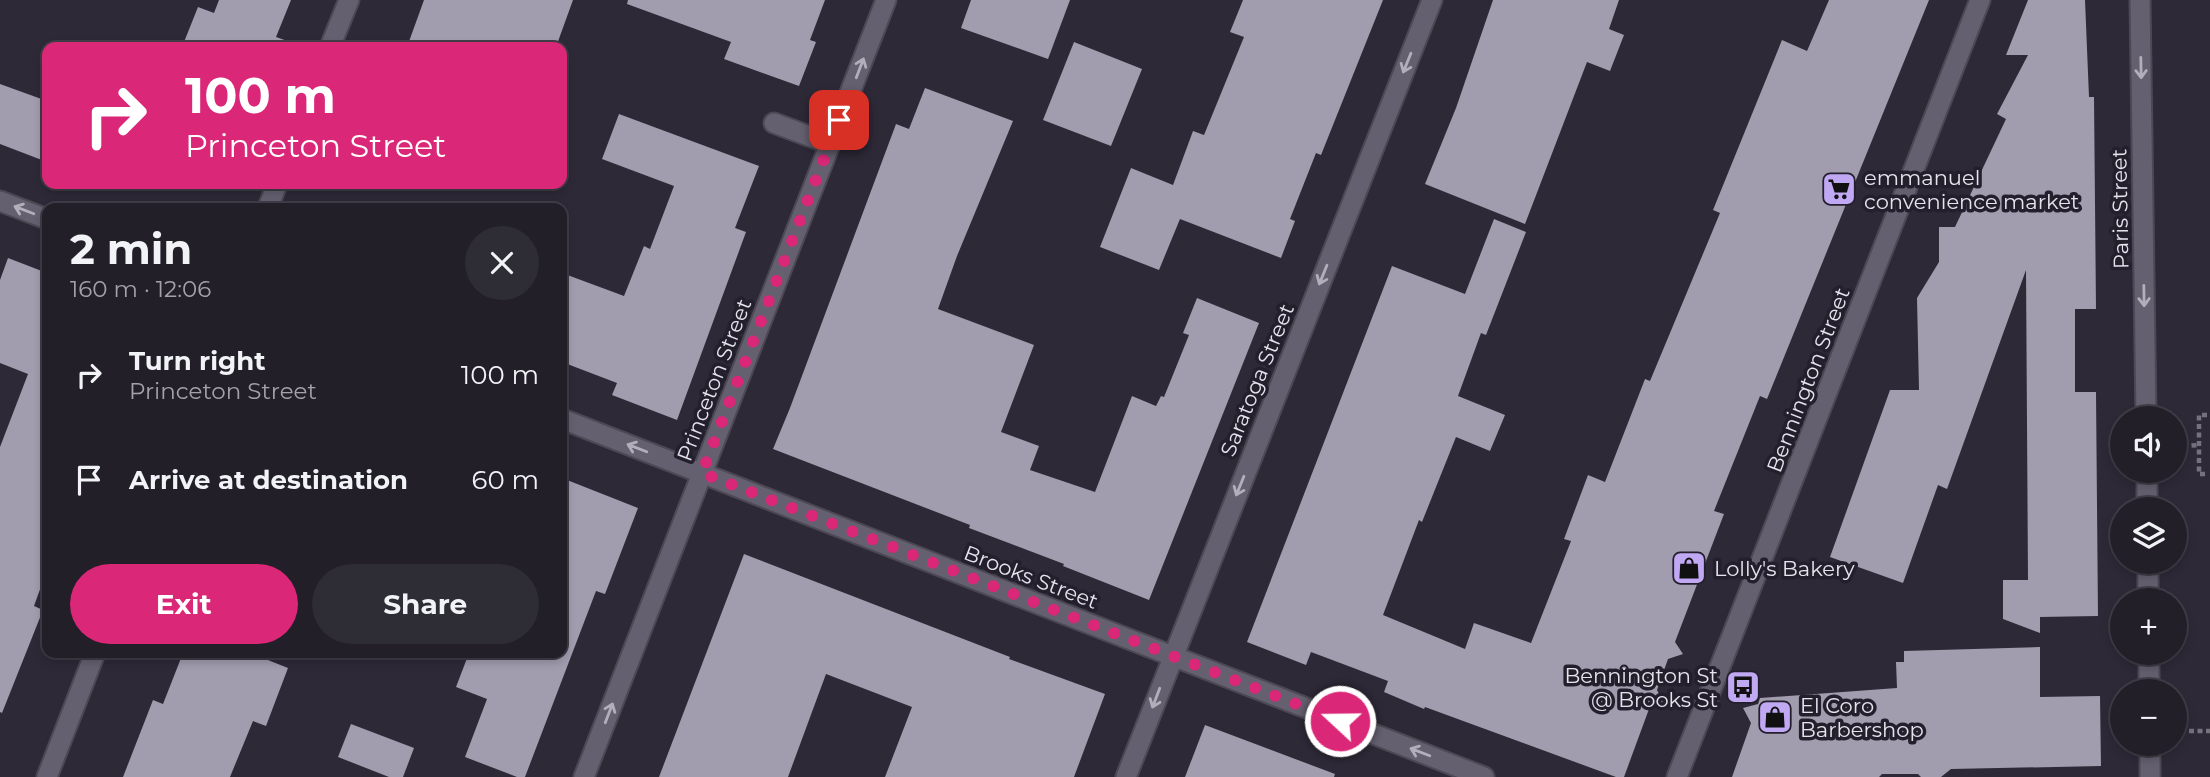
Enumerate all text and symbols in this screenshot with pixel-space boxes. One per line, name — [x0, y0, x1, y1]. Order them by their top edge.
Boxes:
one-way arrow — [1400, 52, 1413, 74]
one-way arrow — [2134, 56, 2147, 79]
one-way arrow — [855, 57, 867, 79]
text: 100 m — [185, 66, 336, 125]
icon: right — [70, 70, 161, 161]
pin — [809, 90, 869, 150]
icon: arrive — [820, 101, 858, 139]
text: Princeton Street — [185, 126, 446, 165]
street label: Paris Street — [2106, 149, 2134, 269]
place label: emmanuel convenience market — [1864, 165, 2079, 214]
supermarket icon: emmanuel convenience market — [1820, 170, 1858, 208]
one-way arrow — [13, 203, 35, 215]
text: 2 min — [70, 223, 192, 275]
button: close — [465, 226, 539, 300]
one-way arrow — [1316, 264, 1329, 285]
text: 160 m · 12:06 — [70, 275, 211, 303]
street label: Bennington Street — [1761, 284, 1855, 476]
one-way arrow — [2138, 284, 2151, 307]
street label: Princeton Street — [672, 295, 756, 465]
street label: Saratoga Street — [1215, 300, 1299, 460]
text: Turn right — [129, 345, 265, 377]
icon: right — [70, 356, 108, 394]
text: 100 m — [461, 359, 539, 391]
text: Princeton Street — [129, 377, 317, 405]
map controls — [2110, 406, 2187, 756]
button: sound — [2110, 406, 2187, 483]
one-way arrow — [627, 441, 649, 454]
icon: arrive — [70, 461, 108, 499]
text: Arrive at destination — [129, 464, 408, 496]
text: 60 m — [472, 464, 539, 496]
one-way arrow — [1232, 475, 1245, 497]
button: layers — [2110, 497, 2187, 574]
street label: Brooks Street — [960, 540, 1102, 614]
shop icon: Lolly's Bakery — [1670, 549, 1708, 587]
place label: Lolly's Bakery — [1714, 556, 1855, 581]
button: Exit — [70, 564, 298, 644]
button: Share — [312, 564, 539, 644]
button: + — [2110, 588, 2187, 665]
place label: Bennington St @ Brooks St — [1564, 663, 1718, 712]
bus stop icon: Bennington St @ Brooks St — [1724, 668, 1762, 706]
button: − — [2110, 679, 2187, 756]
position arrow — [1303, 684, 1377, 758]
one-way arrow — [1148, 687, 1161, 708]
place label: El Coro Barbershop — [1800, 693, 1924, 742]
shop icon: El Coro Barbershop — [1756, 698, 1794, 736]
one-way arrow — [603, 703, 616, 725]
one-way arrow — [1410, 745, 1432, 758]

